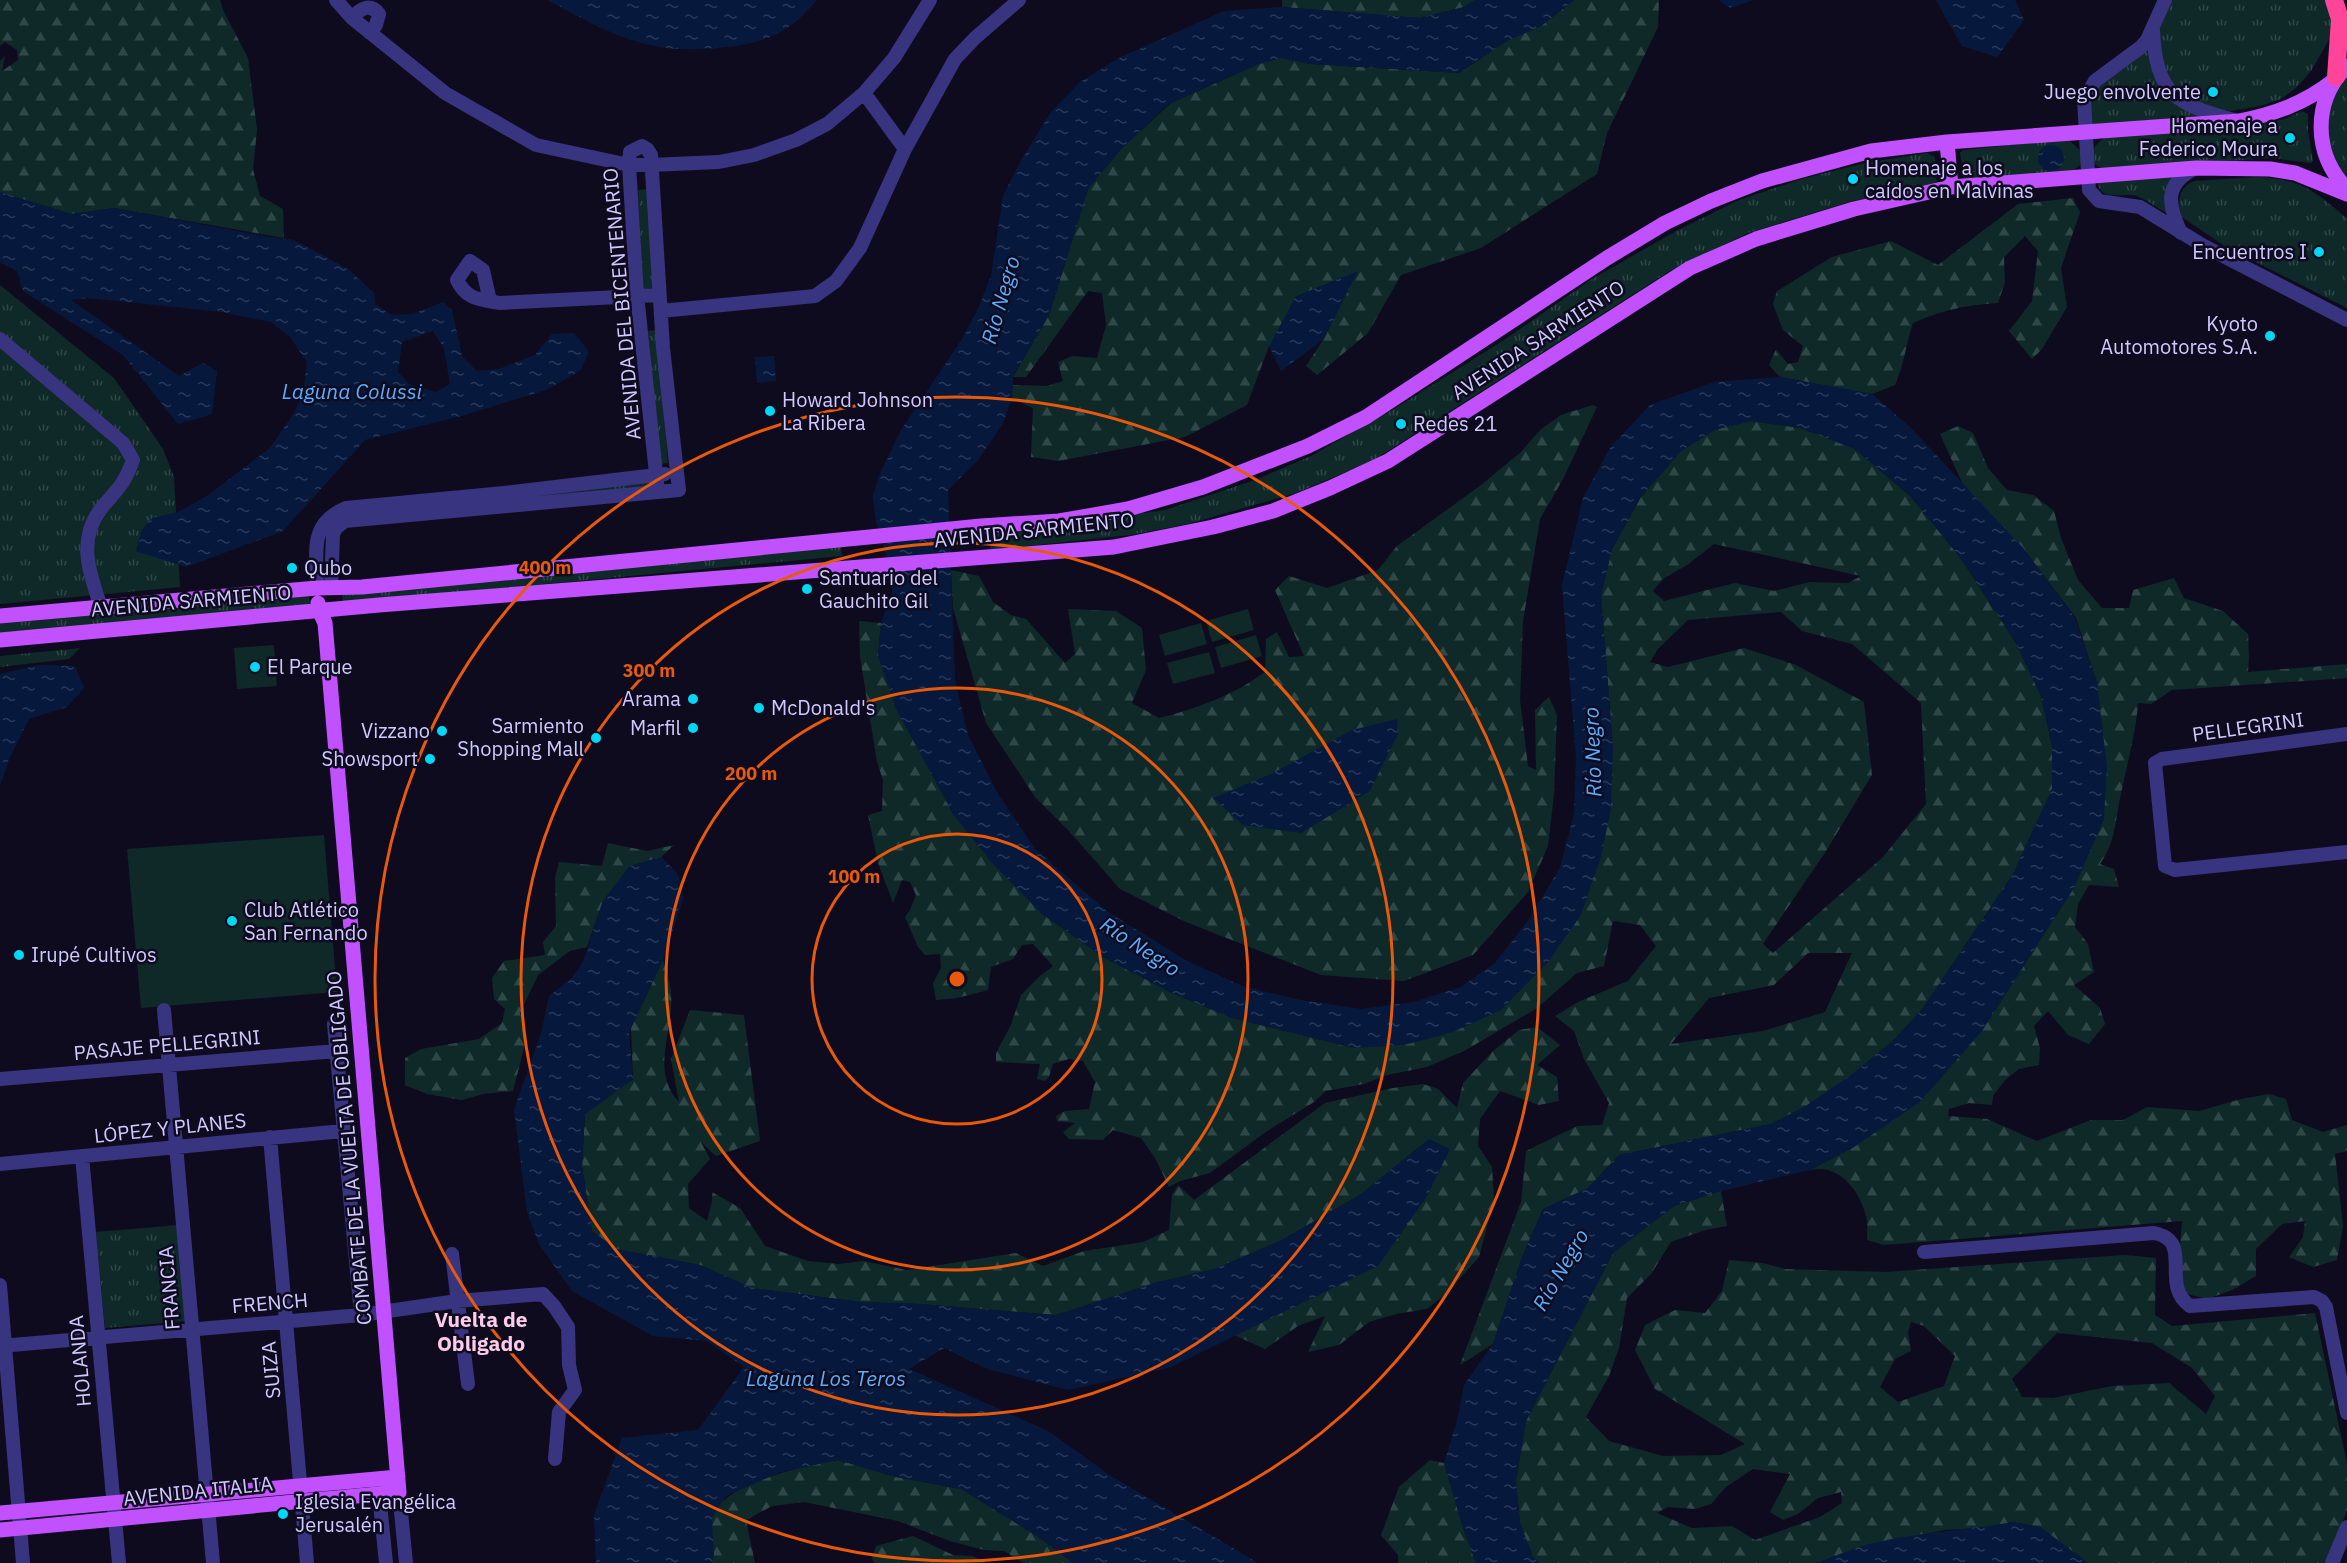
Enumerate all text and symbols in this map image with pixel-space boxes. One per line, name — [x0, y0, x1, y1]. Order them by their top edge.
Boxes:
place label: Juego envolvente — [2044, 78, 2201, 105]
marker: Juego envolvente — [2206, 85, 2220, 99]
place label: Homenaje a Federico Moura — [2139, 112, 2278, 162]
marker: Homenaje a Federico Moura — [2283, 131, 2297, 145]
place label: Homenaje a los caídos en Malvinas — [1865, 154, 2034, 204]
street label: AVENIDA DEL BICENTENARIO — [596, 167, 647, 441]
marker: Homenaje a los caídos en Malvinas — [1846, 172, 1860, 186]
place label: Encuentros I — [2192, 238, 2307, 265]
marker: Encuentros I — [2312, 245, 2326, 259]
water label: Río Negro — [974, 253, 1026, 347]
street label: AVENIDA SARMIENTO — [1446, 273, 1629, 406]
place label: Kyoto Automotores S.A. — [2100, 310, 2258, 360]
marker: Kyoto Automotores S.A. — [2263, 329, 2277, 343]
water label: Laguna Colussi — [282, 377, 423, 405]
place label: Howard Johnson La Ribera — [782, 386, 933, 436]
marker: Howard Johnson La Ribera — [763, 404, 777, 418]
place label: Redes 21 — [1413, 410, 1498, 437]
marker: Redes 21 — [1394, 417, 1408, 431]
street label: AVENIDA SARMIENTO — [932, 506, 1135, 553]
place label: Qubo — [304, 554, 352, 581]
text: 400 m — [519, 556, 571, 579]
marker: Qubo — [285, 561, 299, 575]
place label: Santuario del Gauchito Gil — [819, 564, 938, 614]
street label: AVENIDA SARMIENTO — [90, 578, 292, 623]
marker: Santuario del Gauchito Gil — [800, 582, 814, 596]
place label: El Parque — [267, 653, 353, 680]
text: 300 m — [623, 659, 675, 682]
marker: El Parque — [248, 660, 262, 674]
place label: Arama — [622, 685, 681, 712]
marker: Arama — [686, 692, 700, 706]
place label: McDonald's — [771, 694, 876, 721]
marker: McDonald's — [752, 701, 766, 715]
street label: PELLEGRINI — [2190, 705, 2305, 748]
water label: Río Negro — [1576, 707, 1608, 798]
place label: Sarmiento Shopping Mall — [457, 712, 584, 762]
place label: Marfil — [630, 714, 681, 741]
place label: Vizzano — [361, 717, 430, 744]
marker: Marfil — [686, 721, 700, 735]
marker: Vizzano — [435, 724, 449, 738]
marker: Sarmiento Shopping Mall — [589, 731, 603, 745]
place label: Showsport — [322, 745, 418, 772]
marker: Showsport — [423, 752, 437, 766]
text: 200 m — [725, 762, 777, 785]
text: 100 m — [828, 865, 880, 888]
place label: Club Atlético San Fernando — [244, 896, 368, 946]
water label: Río Negro — [1095, 910, 1186, 982]
marker: Club Atlético San Fernando — [225, 914, 239, 928]
place label: Irupé Cultivos — [31, 941, 157, 968]
marker: Irupé Cultivos — [12, 948, 26, 962]
centre of rings — [947, 969, 967, 989]
street label: COMBATE DE LA VUELTA DE OBLIGADO — [320, 970, 377, 1326]
street label: PASAJE PELLEGRINI — [72, 1023, 262, 1066]
street label: LÓPEZ Y PLANES — [92, 1106, 247, 1149]
water label: Río Negro — [1526, 1224, 1595, 1315]
street label: FRANCIA — [151, 1245, 186, 1331]
street label: FRENCH — [231, 1286, 309, 1319]
district label: Vuelta de Obligado — [434, 1305, 528, 1357]
street label: HOLANDA — [62, 1314, 97, 1408]
street label: SUIZA — [255, 1340, 286, 1400]
water label: Laguna Los Teros — [746, 1364, 906, 1392]
street label: AVENIDA ITALIA — [122, 1469, 274, 1512]
place label: Iglesia Evangélica Jerusalén — [295, 1488, 456, 1538]
marker: Iglesia Evangélica Jerusalén — [276, 1507, 290, 1521]

